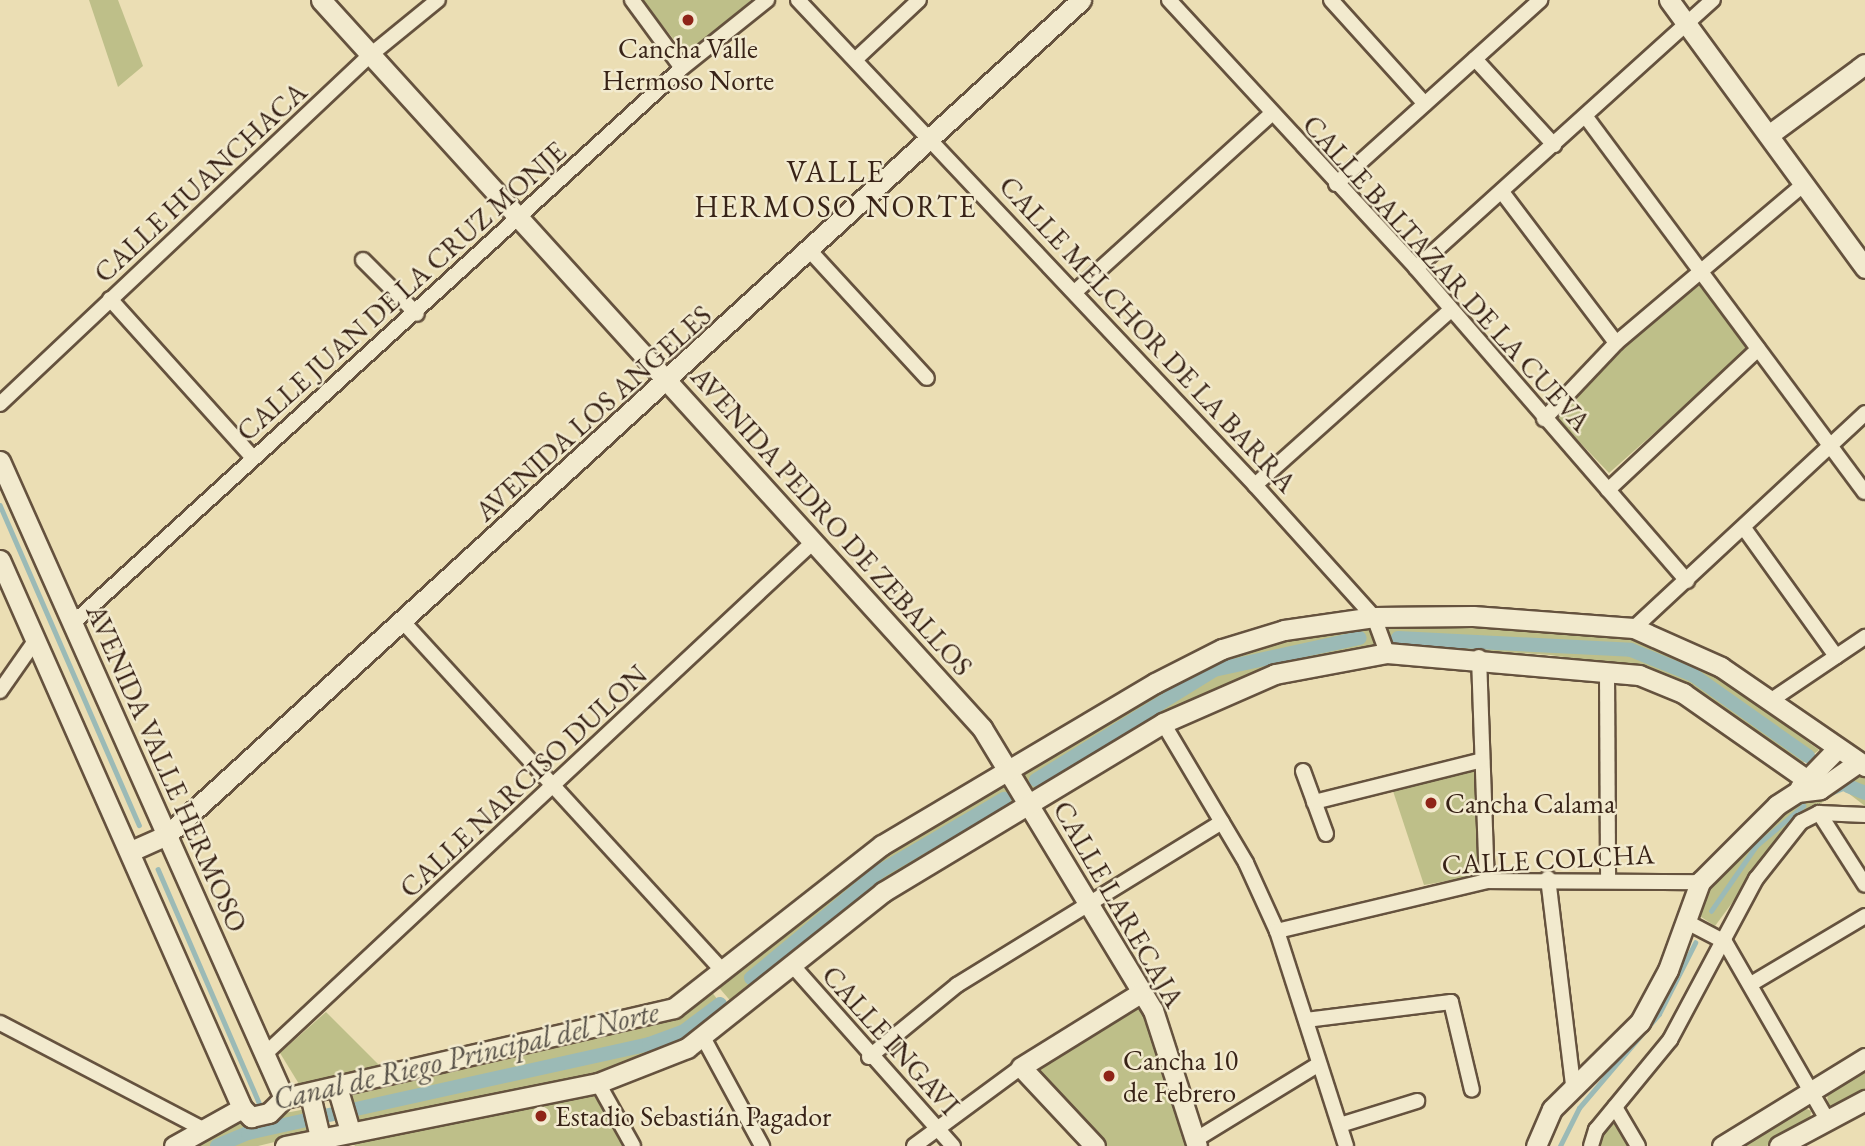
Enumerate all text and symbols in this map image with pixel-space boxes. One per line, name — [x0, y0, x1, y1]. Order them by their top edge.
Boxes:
marker: Cancha Valle Hermoso Norte — [680, 12, 696, 28]
place label: Cancha Valle Hermoso Norte — [602, 31, 774, 97]
street label: CALLE HUANCHACA — [87, 75, 313, 289]
street label: CALLE BALTAZAR DE LA CUEVA — [1296, 108, 1598, 438]
street label: CALLE JUAN DE LA CRUZ MONJE — [229, 134, 573, 448]
district label: VALLE HERMOSO NORTE — [696, 154, 976, 224]
street label: CALLE MELCHOR DE LA BARRA — [992, 169, 1304, 499]
street label: AVENIDA LOS ANGELES — [468, 298, 718, 528]
street label: AVENIDA PEDRO DE ZEBALLOS — [684, 360, 980, 682]
street label: AVENIDA VALLE HERMOSO — [79, 599, 255, 937]
street label: CALLE NARCISO DULON — [392, 658, 654, 904]
place label: Cancha Calama — [1445, 786, 1615, 820]
street label: CALLE LARECAJA — [1046, 795, 1192, 1013]
marker: Cancha Calama — [1423, 795, 1439, 811]
street label: CALLE COLCHA — [1441, 837, 1655, 881]
street label: CALLE INGAVI — [815, 958, 967, 1122]
water label: Canal de Riego Principal del Norte — [270, 994, 662, 1118]
place label: Cancha 10 de Febrero — [1123, 1043, 1238, 1109]
marker: Cancha 10 de Febrero — [1101, 1068, 1117, 1084]
place label: Estadio Sebastián Pagador — [555, 1099, 831, 1133]
marker: Estadio Sebastián Pagador — [533, 1108, 549, 1124]

